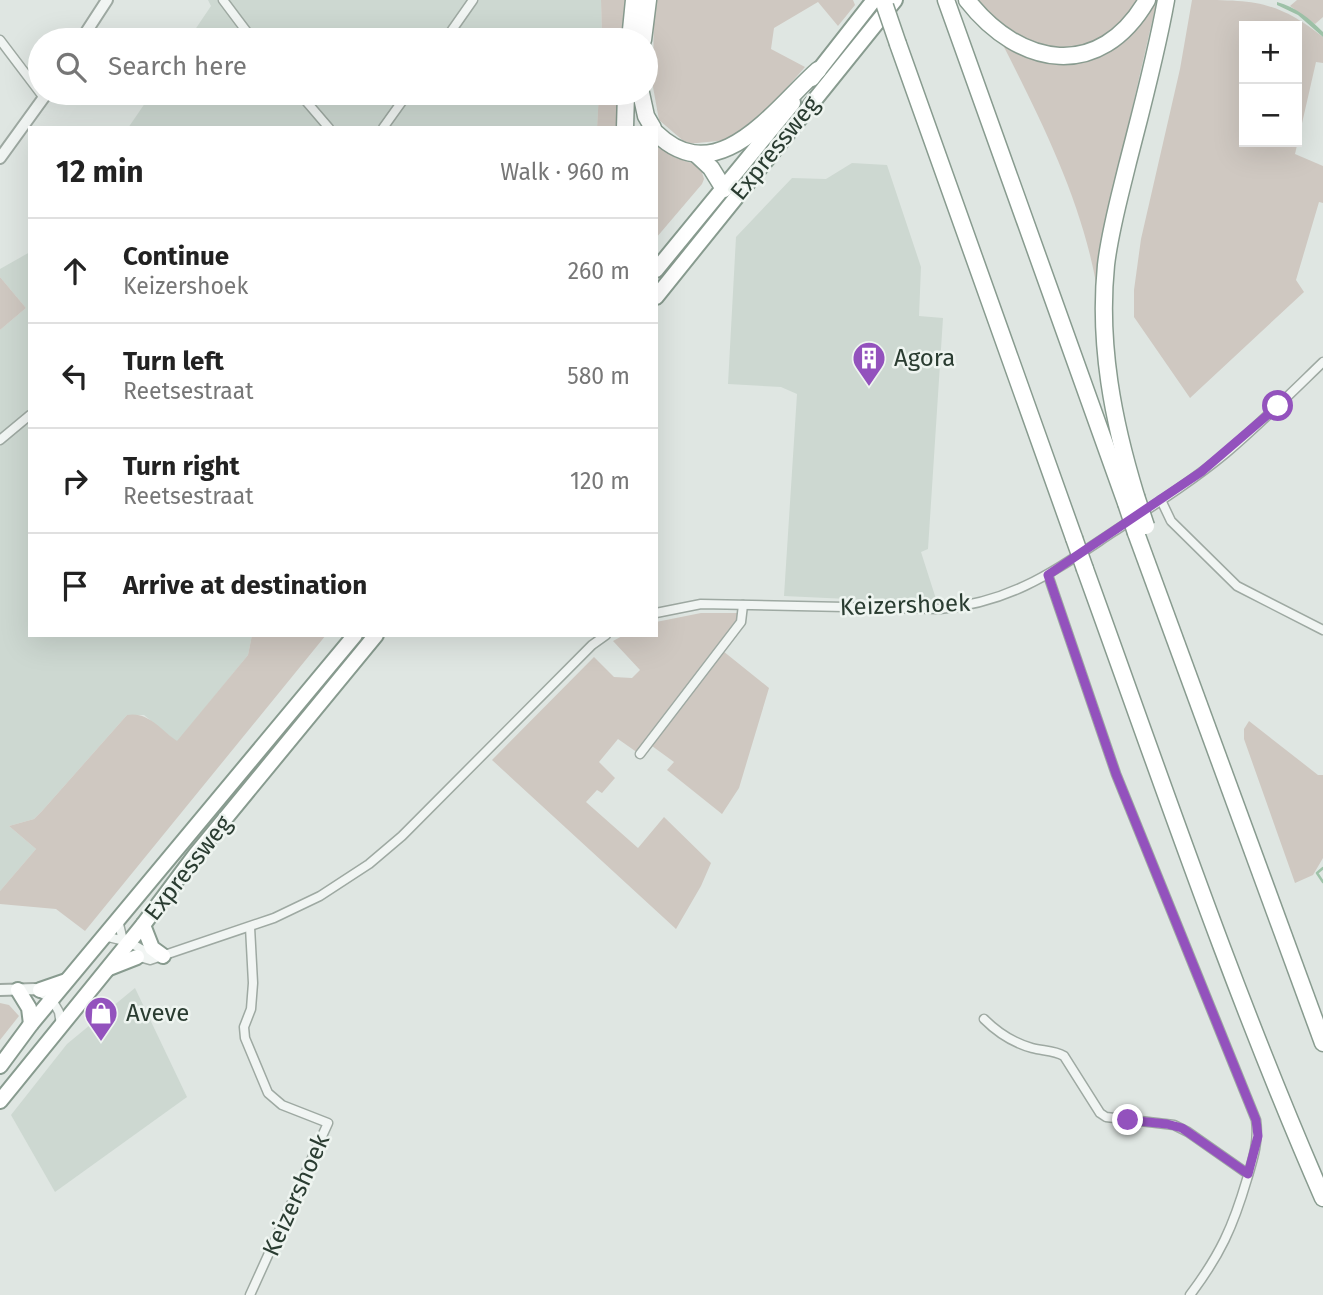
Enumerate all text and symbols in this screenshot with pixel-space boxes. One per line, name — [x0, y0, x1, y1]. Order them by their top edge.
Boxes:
map controls — [1239, 21, 1302, 147]
button: + — [1239, 21, 1302, 84]
search box — [28, 28, 658, 105]
icon: search — [52, 48, 90, 86]
text: Search here — [108, 51, 247, 82]
button: − — [1239, 84, 1302, 147]
street label: Expressweg — [725, 90, 826, 205]
text: 12 min — [56, 154, 144, 190]
text: Walk · 960 m — [500, 158, 630, 186]
text: Continue — [123, 241, 229, 272]
icon: ahead — [56, 252, 94, 290]
text: 260 m — [568, 257, 630, 285]
text: Keizershoek — [123, 272, 248, 300]
building icon: Agora — [850, 339, 888, 388]
place label: Agora — [894, 344, 955, 372]
text: Turn left — [123, 346, 224, 377]
icon: left — [56, 357, 94, 395]
text: 580 m — [567, 362, 630, 390]
text: Reetsestraat — [123, 377, 254, 405]
route start — [1262, 390, 1293, 421]
text: Turn right — [123, 451, 240, 482]
icon: right — [56, 462, 94, 500]
text: 120 m — [570, 467, 630, 495]
text: Reetsestraat — [123, 482, 254, 510]
icon: arrive — [56, 567, 94, 605]
text: Arrive at destination — [123, 570, 367, 601]
street label: Keizershoek — [839, 589, 971, 621]
street label: Expressweg — [138, 810, 238, 926]
shop icon: Aveve — [82, 994, 120, 1043]
place label: Aveve — [126, 999, 189, 1027]
route end — [1112, 1104, 1143, 1135]
street label: Keizershoek — [257, 1129, 336, 1260]

